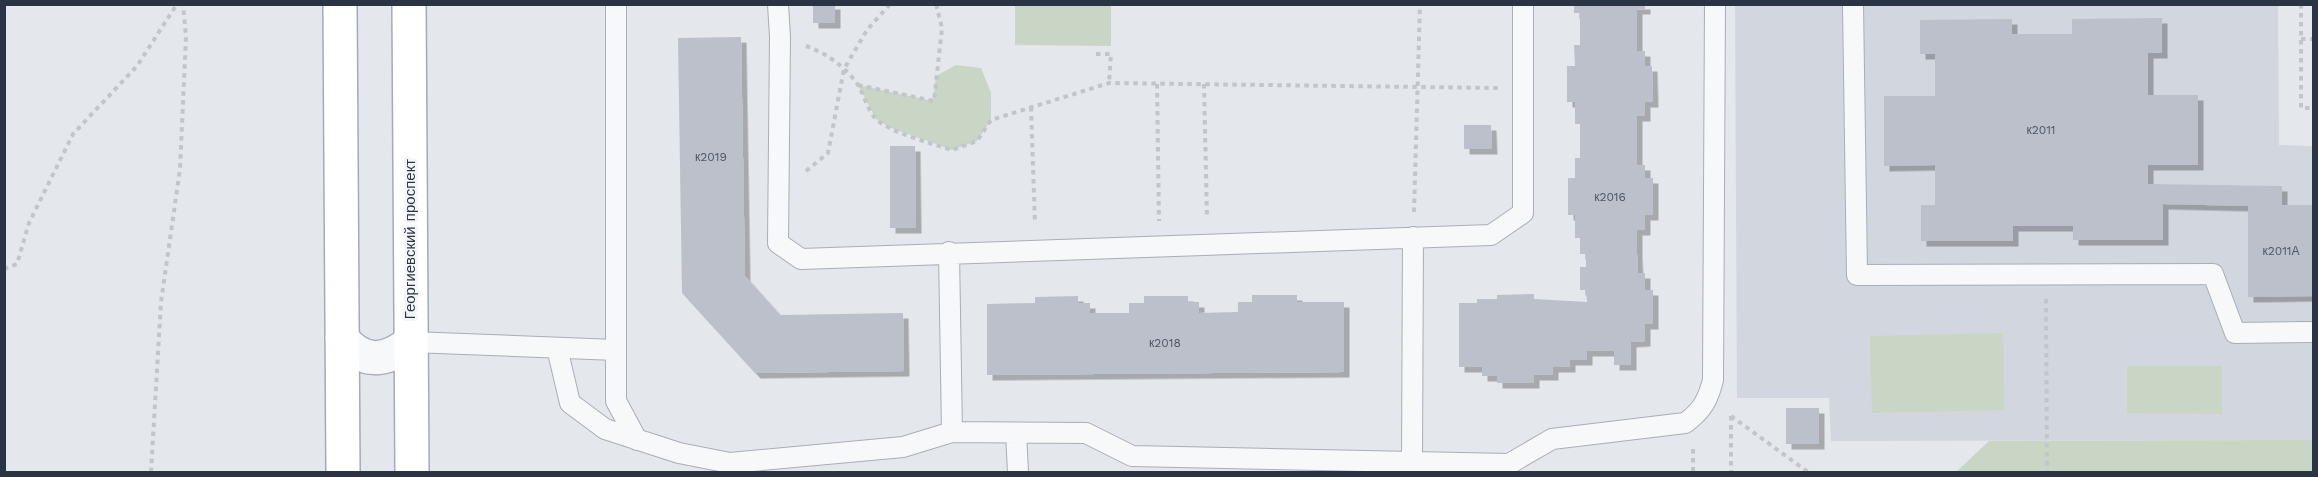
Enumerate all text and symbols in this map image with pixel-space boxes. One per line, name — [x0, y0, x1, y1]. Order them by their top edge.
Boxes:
house number: к2011 — [2026, 123, 2056, 137]
house number: к2019 — [695, 150, 727, 164]
street label: Георгиевский проспект — [401, 159, 419, 319]
house number: к2016 — [1594, 190, 1626, 204]
house number: к2011А — [2262, 244, 2300, 258]
house number: к2018 — [1149, 336, 1181, 350]

